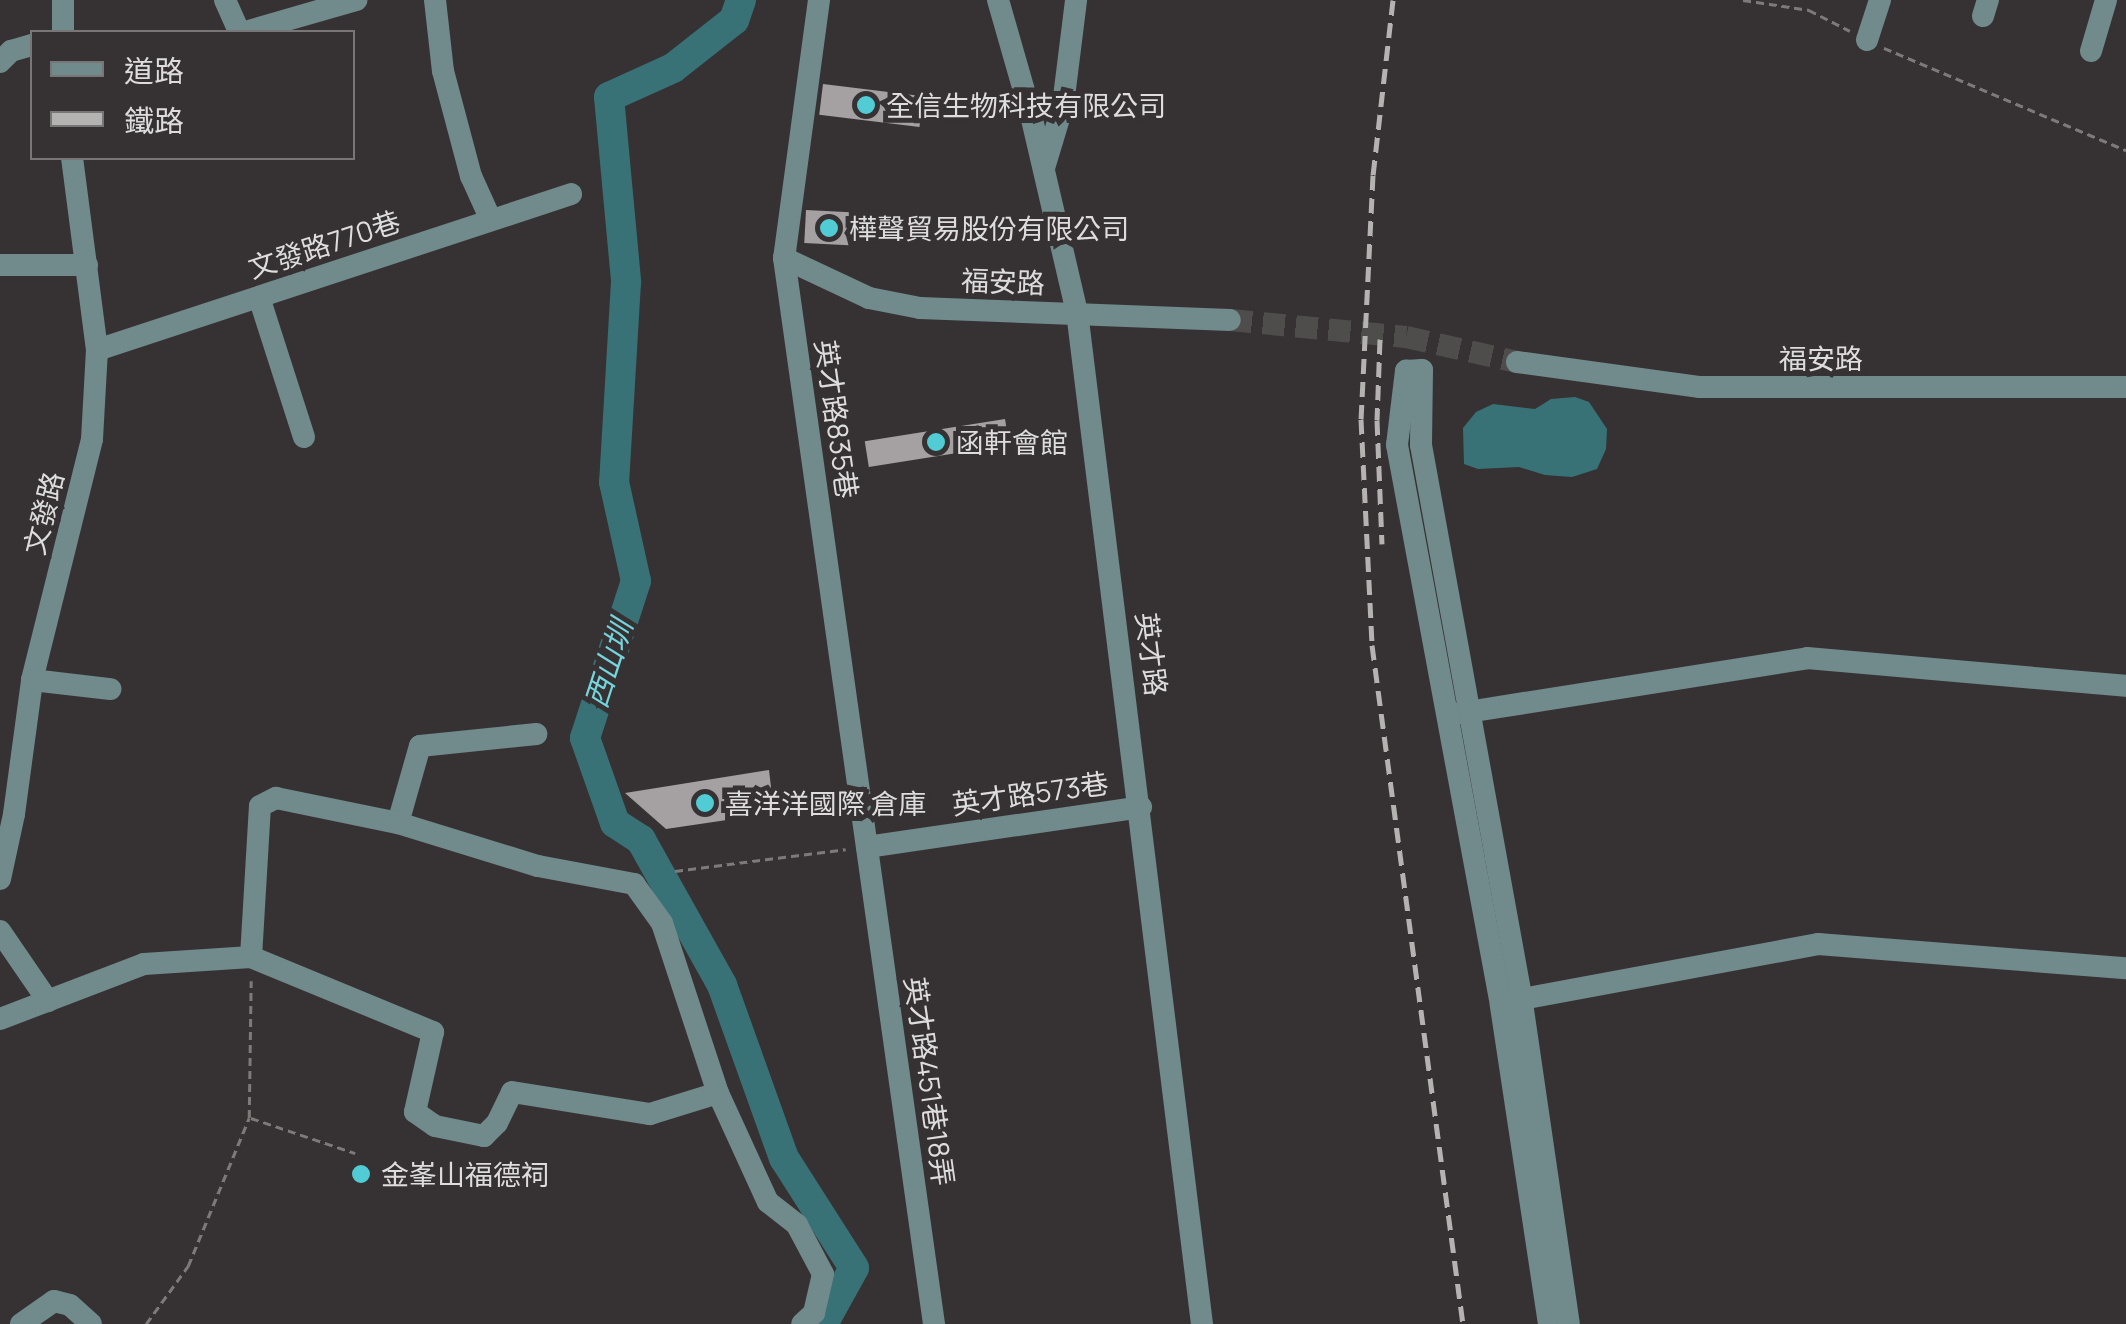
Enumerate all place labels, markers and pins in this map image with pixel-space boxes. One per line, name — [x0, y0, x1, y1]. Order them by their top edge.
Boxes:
place label: 全信生物科技有限公司 — [886, 88, 1166, 122]
marker: 全信生物科技有限公司 — [855, 94, 877, 116]
place label: 樺聲貿易股份有限公司 — [849, 211, 1129, 245]
marker: 樺聲貿易股份有限公司 — [818, 217, 840, 239]
place label: 函軒會館 — [956, 425, 1068, 459]
marker: 函軒會館 — [925, 431, 947, 453]
place label: 喜洋洋國際 倉庫 — [725, 786, 927, 820]
marker: 喜洋洋國際 倉庫 — [694, 792, 716, 814]
place label: 金峯山福德祠 — [381, 1157, 549, 1191]
marker: 金峯山福德祠 — [350, 1163, 372, 1185]

